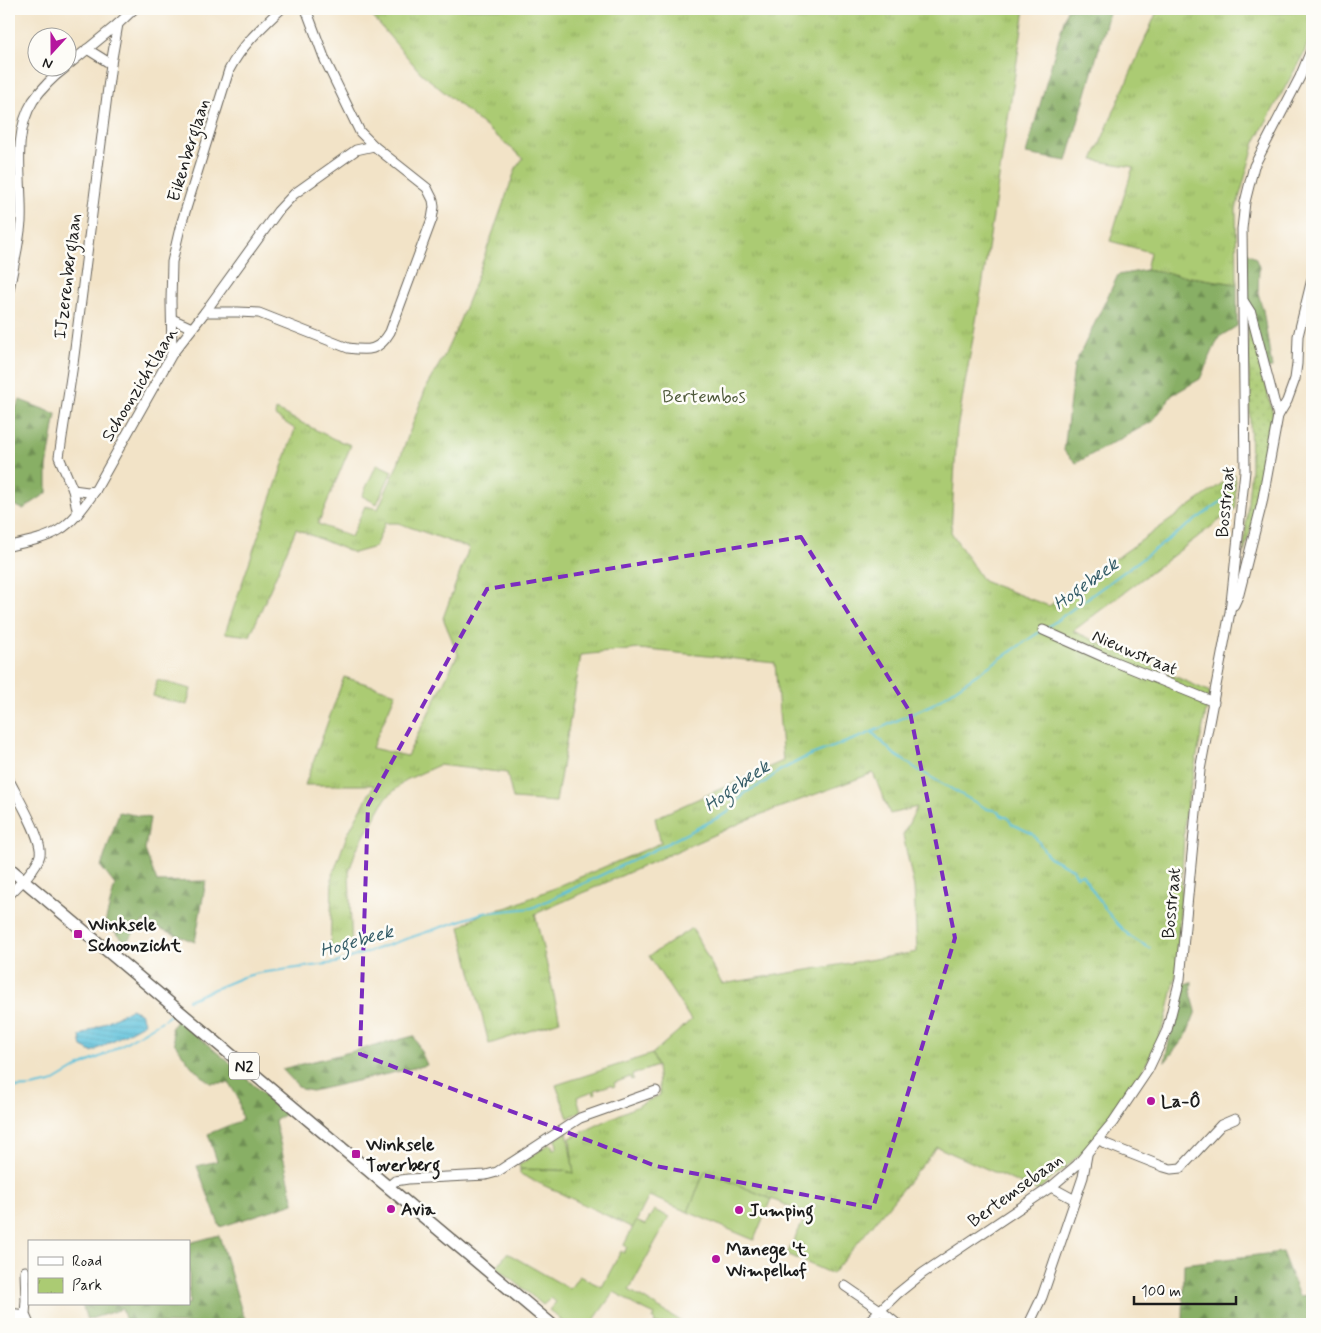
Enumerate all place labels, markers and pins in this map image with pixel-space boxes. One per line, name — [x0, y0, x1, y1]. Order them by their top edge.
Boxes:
place label: Winksele Schoonzicht — [87, 913, 182, 958]
marker: Winksele Schoonzicht — [72, 928, 84, 940]
place label: La-Ô — [1161, 1090, 1200, 1114]
marker: La-Ô — [1145, 1095, 1157, 1107]
place label: Winksele Toverberg — [365, 1133, 440, 1180]
marker: Winksele Toverberg — [350, 1148, 362, 1160]
place label: Avia — [401, 1198, 437, 1222]
place label: Jumping — [749, 1199, 814, 1225]
marker: Avia — [385, 1203, 397, 1215]
marker: Jumping — [733, 1204, 745, 1216]
place label: Manege 't Wimpelhof — [725, 1238, 807, 1283]
marker: Manege 't Wimpelhof — [710, 1253, 722, 1265]

